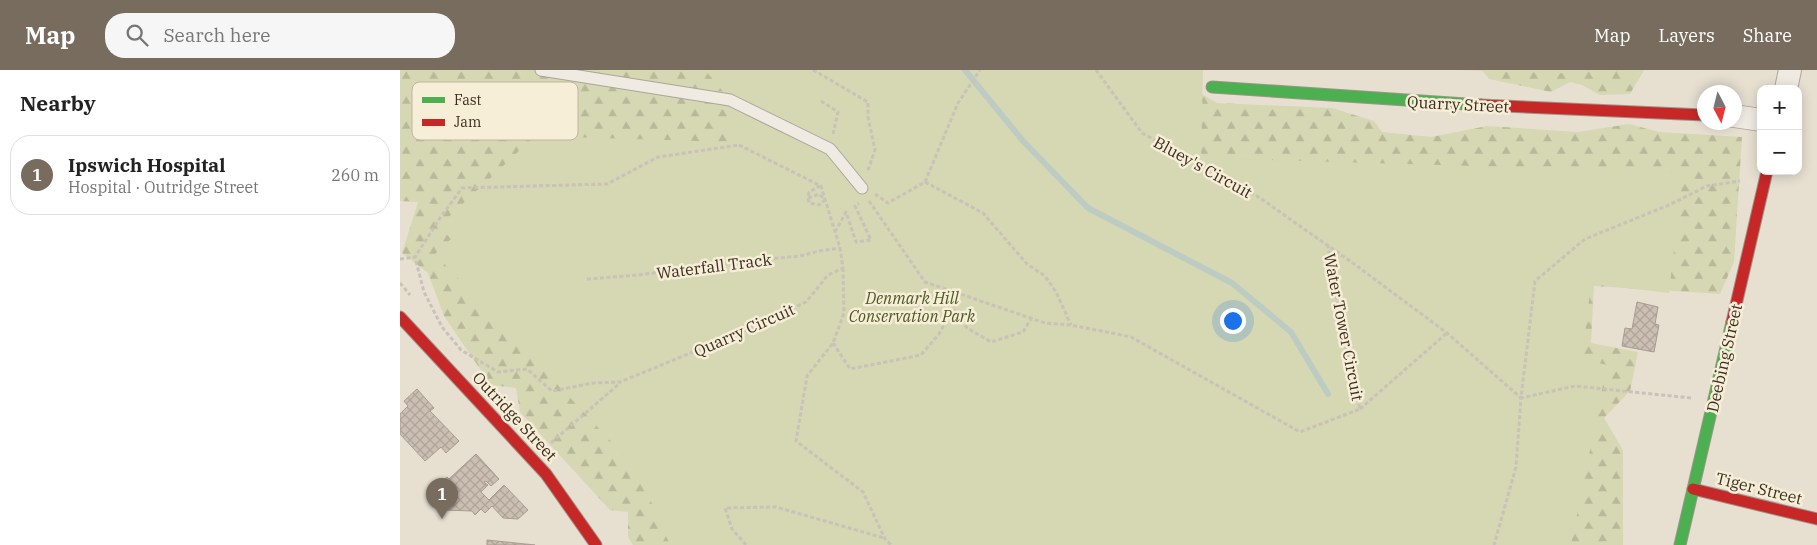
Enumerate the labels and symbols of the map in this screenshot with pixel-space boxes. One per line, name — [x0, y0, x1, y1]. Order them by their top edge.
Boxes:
legend — [412, 82, 578, 140]
north arrow — [1697, 85, 1742, 130]
text: Fast — [454, 91, 482, 109]
street label: Quarry Street — [1407, 91, 1510, 117]
text: Jam — [454, 113, 481, 131]
street label: Bluey's Circuit — [1150, 132, 1256, 202]
street label: Waterfall Track — [655, 249, 773, 283]
street label: Water Tower Circuit — [1320, 252, 1368, 403]
park label: Denmark Hill Conservation Park — [849, 288, 976, 326]
street label: Quarry Circuit — [690, 299, 798, 361]
street label: Deebing Street — [1702, 302, 1746, 414]
your location — [1220, 308, 1246, 334]
street label: Outridge Street — [469, 367, 562, 465]
street label: Tiger Street — [1714, 468, 1805, 508]
pin: 1 — [426, 478, 458, 519]

